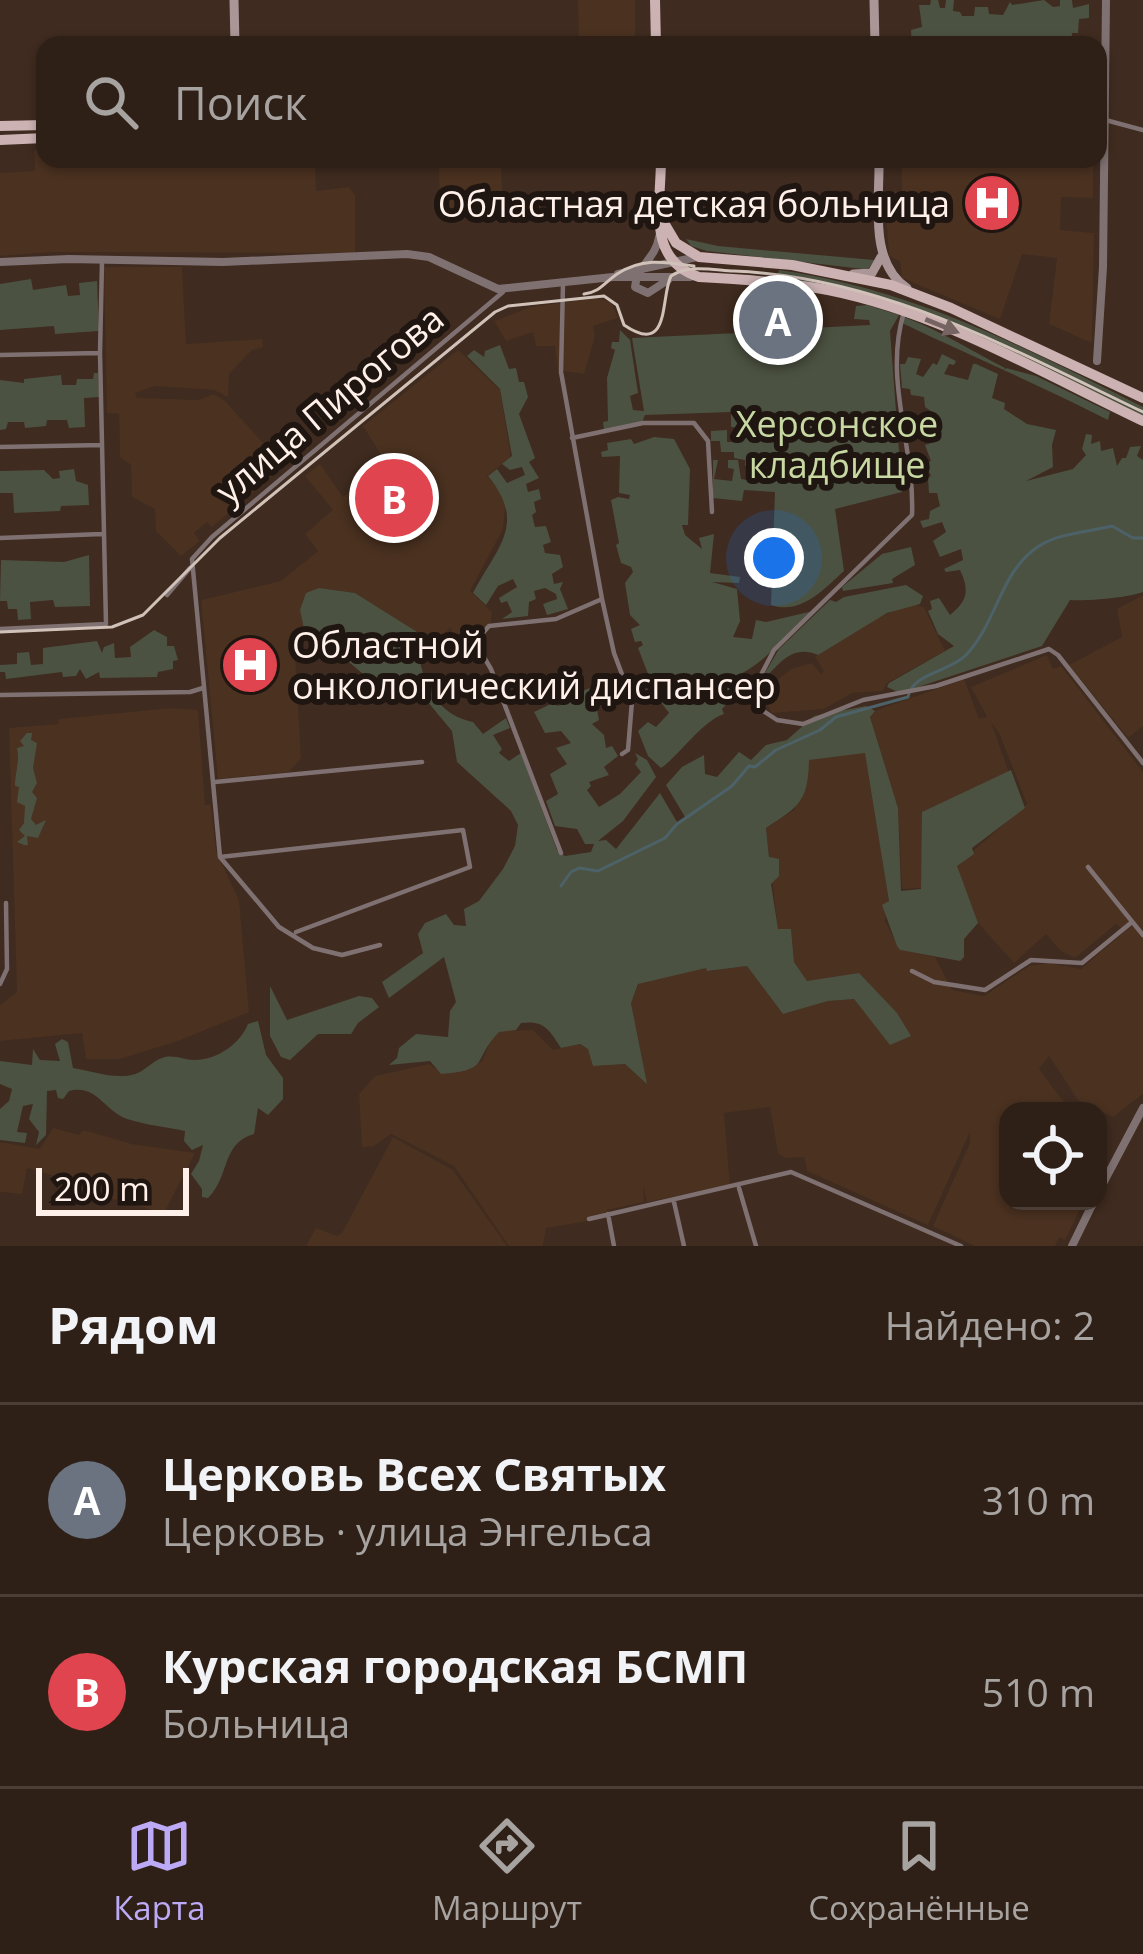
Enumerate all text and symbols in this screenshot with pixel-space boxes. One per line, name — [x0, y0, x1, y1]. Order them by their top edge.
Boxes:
search box — [36, 36, 1107, 168]
icon: search — [78, 69, 144, 135]
text: Поиск — [174, 72, 307, 133]
hospital icon: Областная детская больница — [961, 172, 1023, 234]
place label: Областная детская больница — [438, 179, 950, 228]
pin: A — [739, 275, 817, 365]
street label: улица Пирогова — [204, 294, 454, 514]
one-way arrow — [924, 318, 960, 337]
park label: Херсонское кладбище — [736, 399, 938, 489]
pin: B — [355, 453, 433, 543]
your location — [744, 528, 804, 588]
place label: Областной онкологический диспансер — [292, 620, 776, 710]
hospital icon: Областной онкологический диспансер — [219, 634, 281, 696]
map controls — [999, 1102, 1107, 1210]
button: locate — [999, 1102, 1107, 1210]
scale bar — [36, 1162, 189, 1215]
text: 200 m — [54, 1166, 150, 1211]
text: Рядом — [48, 1289, 219, 1359]
text: Найдено: 2 — [885, 1298, 1095, 1351]
text: Церковь Всех Святых — [162, 1443, 666, 1504]
text: A — [74, 1473, 100, 1526]
text: 310 m — [982, 1473, 1095, 1526]
text: Церковь · улица Энгельса — [162, 1504, 653, 1557]
text: Курская городская БСМП — [162, 1635, 748, 1696]
text: B — [74, 1665, 100, 1718]
text: 510 m — [982, 1665, 1095, 1718]
text: Больница — [162, 1696, 350, 1749]
tab: Карта — [113, 1813, 206, 1930]
tab: Маршрут — [432, 1813, 582, 1930]
tab: Сохранённые — [808, 1813, 1030, 1930]

